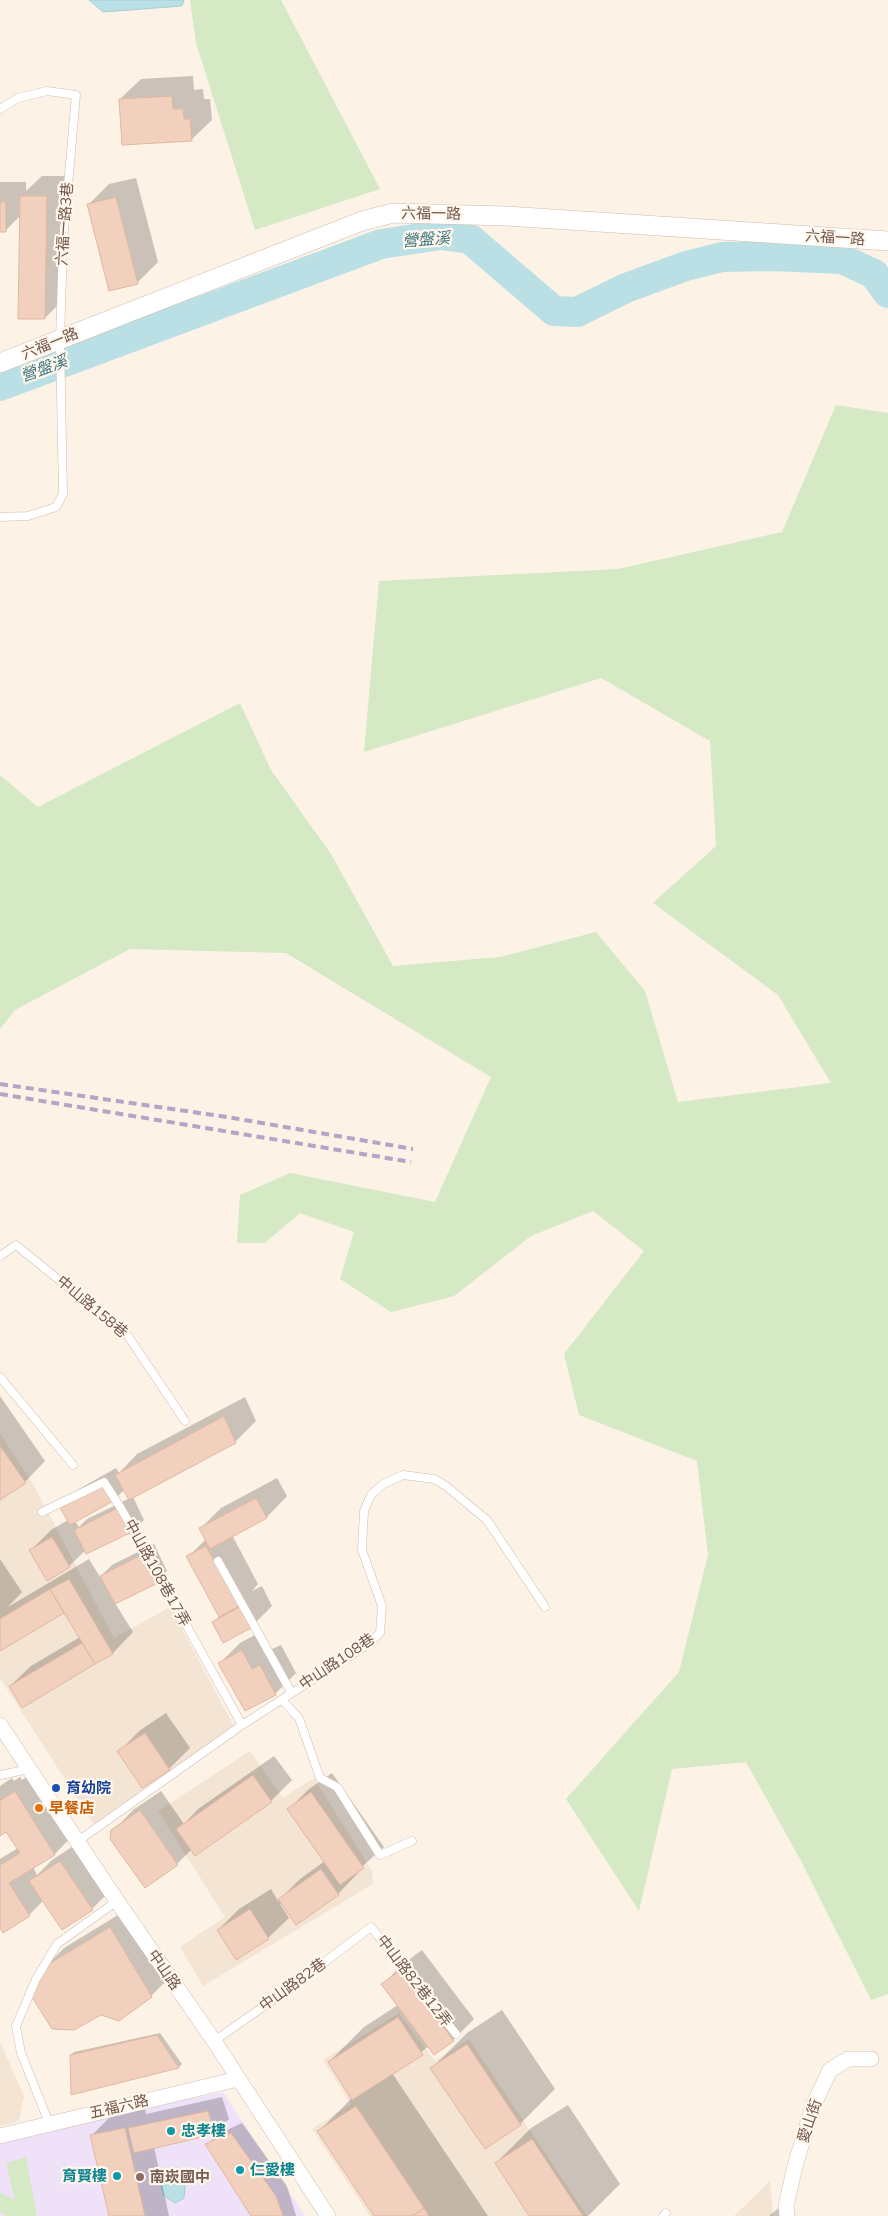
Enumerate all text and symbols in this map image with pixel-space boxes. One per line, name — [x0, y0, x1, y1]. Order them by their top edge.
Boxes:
street label: 六福一路3巷 — [53, 181, 77, 267]
street label: 六福一路 — [401, 204, 461, 224]
street label: 六福一路 — [804, 227, 866, 249]
water label: 營盤溪 — [401, 229, 451, 251]
street label: 六福一路 — [19, 324, 81, 364]
water label: 營盤溪 — [18, 352, 70, 386]
street label: 中山路158巷 — [53, 1272, 131, 1342]
street label: 中山路108巷17弄 — [120, 1516, 194, 1630]
street label: 中山路108巷 — [296, 1630, 378, 1694]
place label: 育幼院 — [66, 1779, 111, 1797]
marker: 育幼院 — [50, 1782, 62, 1794]
place label: 早餐店 — [49, 1799, 94, 1817]
marker: 早餐店 — [33, 1802, 45, 1814]
street label: 中山路82巷12弄 — [373, 1932, 455, 2030]
street label: 中山路 — [144, 1946, 184, 1994]
street label: 中山路82巷 — [256, 1955, 330, 2015]
street label: 五福六路 — [88, 2091, 150, 2123]
street label: 愛山街 — [794, 2097, 826, 2145]
place label: 忠孝樓 — [181, 2122, 226, 2140]
marker: 忠孝樓 — [165, 2125, 177, 2137]
place label: 仁愛樓 — [250, 2161, 295, 2179]
marker: 仁愛樓 — [234, 2164, 246, 2176]
place label: 育賢樓 — [62, 2167, 107, 2185]
place label: 南崁國中 — [150, 2168, 210, 2186]
marker: 育賢樓 — [111, 2170, 123, 2182]
marker: 南崁國中 — [134, 2171, 146, 2183]

